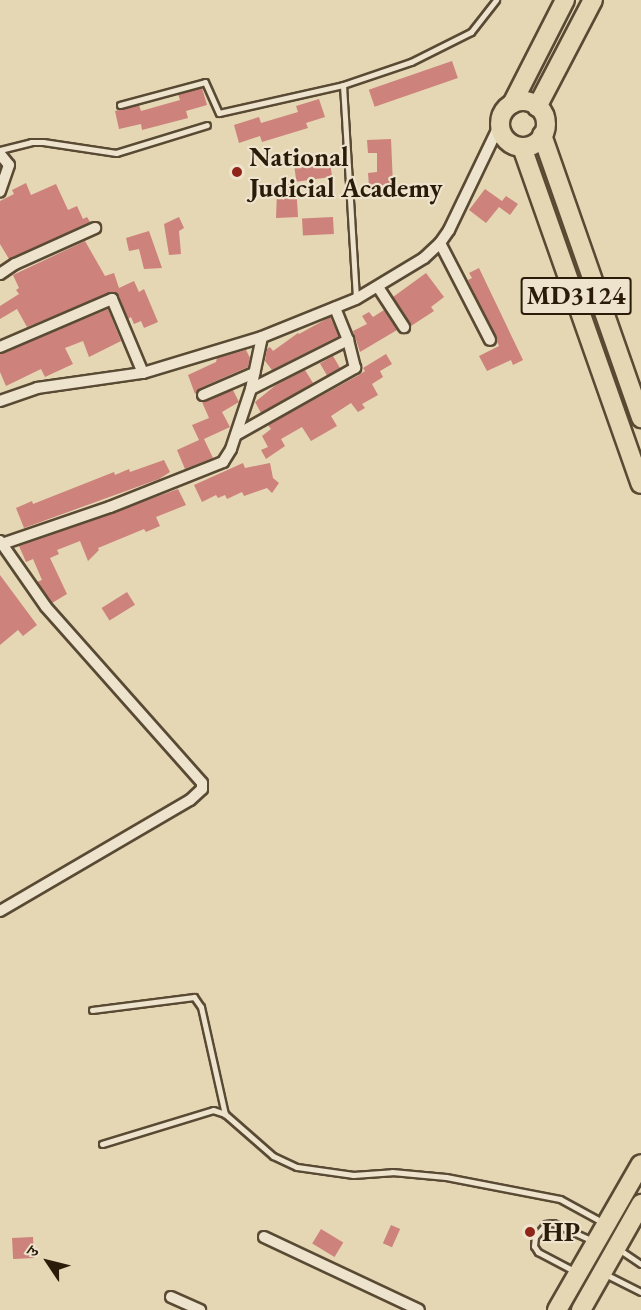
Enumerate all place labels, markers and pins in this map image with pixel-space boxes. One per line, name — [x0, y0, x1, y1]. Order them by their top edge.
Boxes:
place label: National Judicial Academy — [249, 140, 442, 203]
marker: National Judicial Academy — [230, 165, 244, 179]
place label: HP — [542, 1216, 580, 1248]
marker: HP — [523, 1225, 537, 1239]

